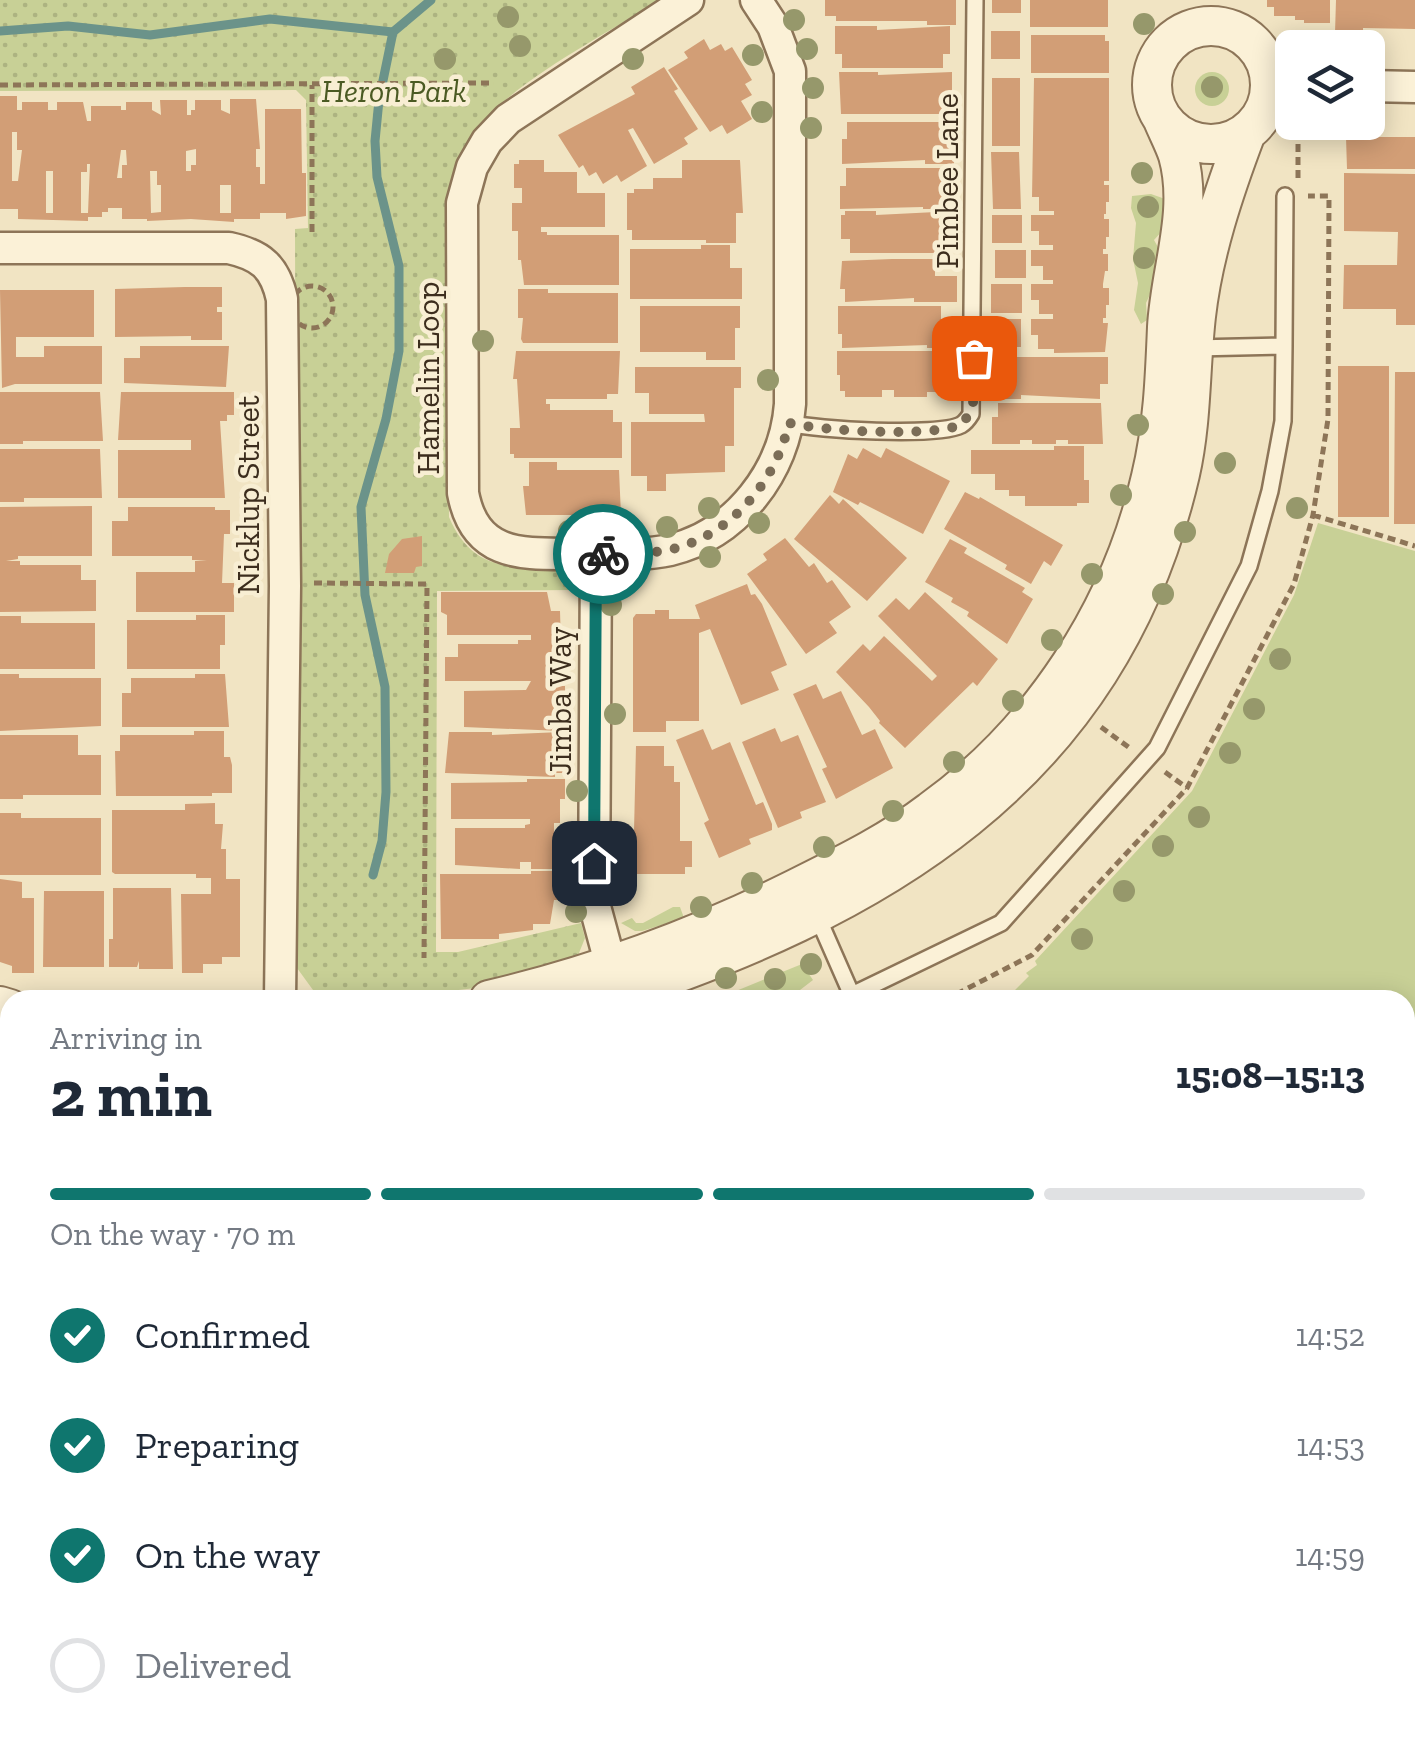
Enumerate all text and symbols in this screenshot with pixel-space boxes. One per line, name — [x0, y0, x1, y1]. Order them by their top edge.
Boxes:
map controls — [1275, 30, 1385, 140]
button: layers — [1275, 30, 1385, 140]
park label: Heron Park — [321, 72, 467, 110]
street label: Pimbee Lane — [928, 93, 966, 269]
street label: Hamelin Loop — [409, 282, 447, 474]
pin — [932, 316, 1017, 401]
icon: bag — [947, 331, 1002, 386]
street label: Nicklup Street — [229, 395, 267, 595]
courier — [553, 504, 653, 604]
icon: bike — [576, 527, 631, 582]
street label: Jimba Way — [541, 626, 579, 775]
pin — [552, 821, 637, 906]
icon: home — [567, 836, 622, 891]
text: Arriving in — [50, 1019, 202, 1057]
text: 15:08–15:13 — [1176, 1052, 1365, 1098]
text: 2 min — [50, 1055, 212, 1133]
text: On the way · 70 m — [50, 1215, 295, 1253]
icon: check — [50, 1308, 105, 1363]
text: Confirmed — [135, 1312, 310, 1358]
text: 14:52 — [1295, 1316, 1365, 1354]
icon: check — [50, 1418, 105, 1473]
text: Preparing — [135, 1422, 299, 1468]
text: 14:53 — [1296, 1426, 1365, 1464]
icon: check — [50, 1528, 105, 1583]
text: On the way — [135, 1532, 320, 1578]
text: 14:59 — [1295, 1536, 1365, 1574]
text: Delivered — [135, 1642, 291, 1688]

